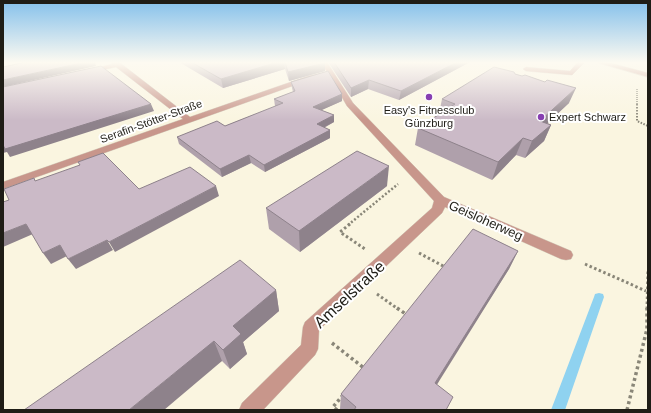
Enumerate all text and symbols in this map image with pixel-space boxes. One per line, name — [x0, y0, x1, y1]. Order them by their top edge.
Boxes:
marker: Easy's Fitnessclub Günzburg — [424, 92, 434, 102]
street label: Serafin-Stötter-Straße — [98, 97, 204, 145]
place label: Easy's Fitnessclub Günzburg — [384, 104, 474, 129]
place label: Expert Schwarz — [549, 111, 626, 123]
marker: Expert Schwarz — [536, 112, 546, 122]
street label: Geisloherweg — [446, 197, 525, 243]
street label: Amselstraße — [311, 257, 388, 331]

